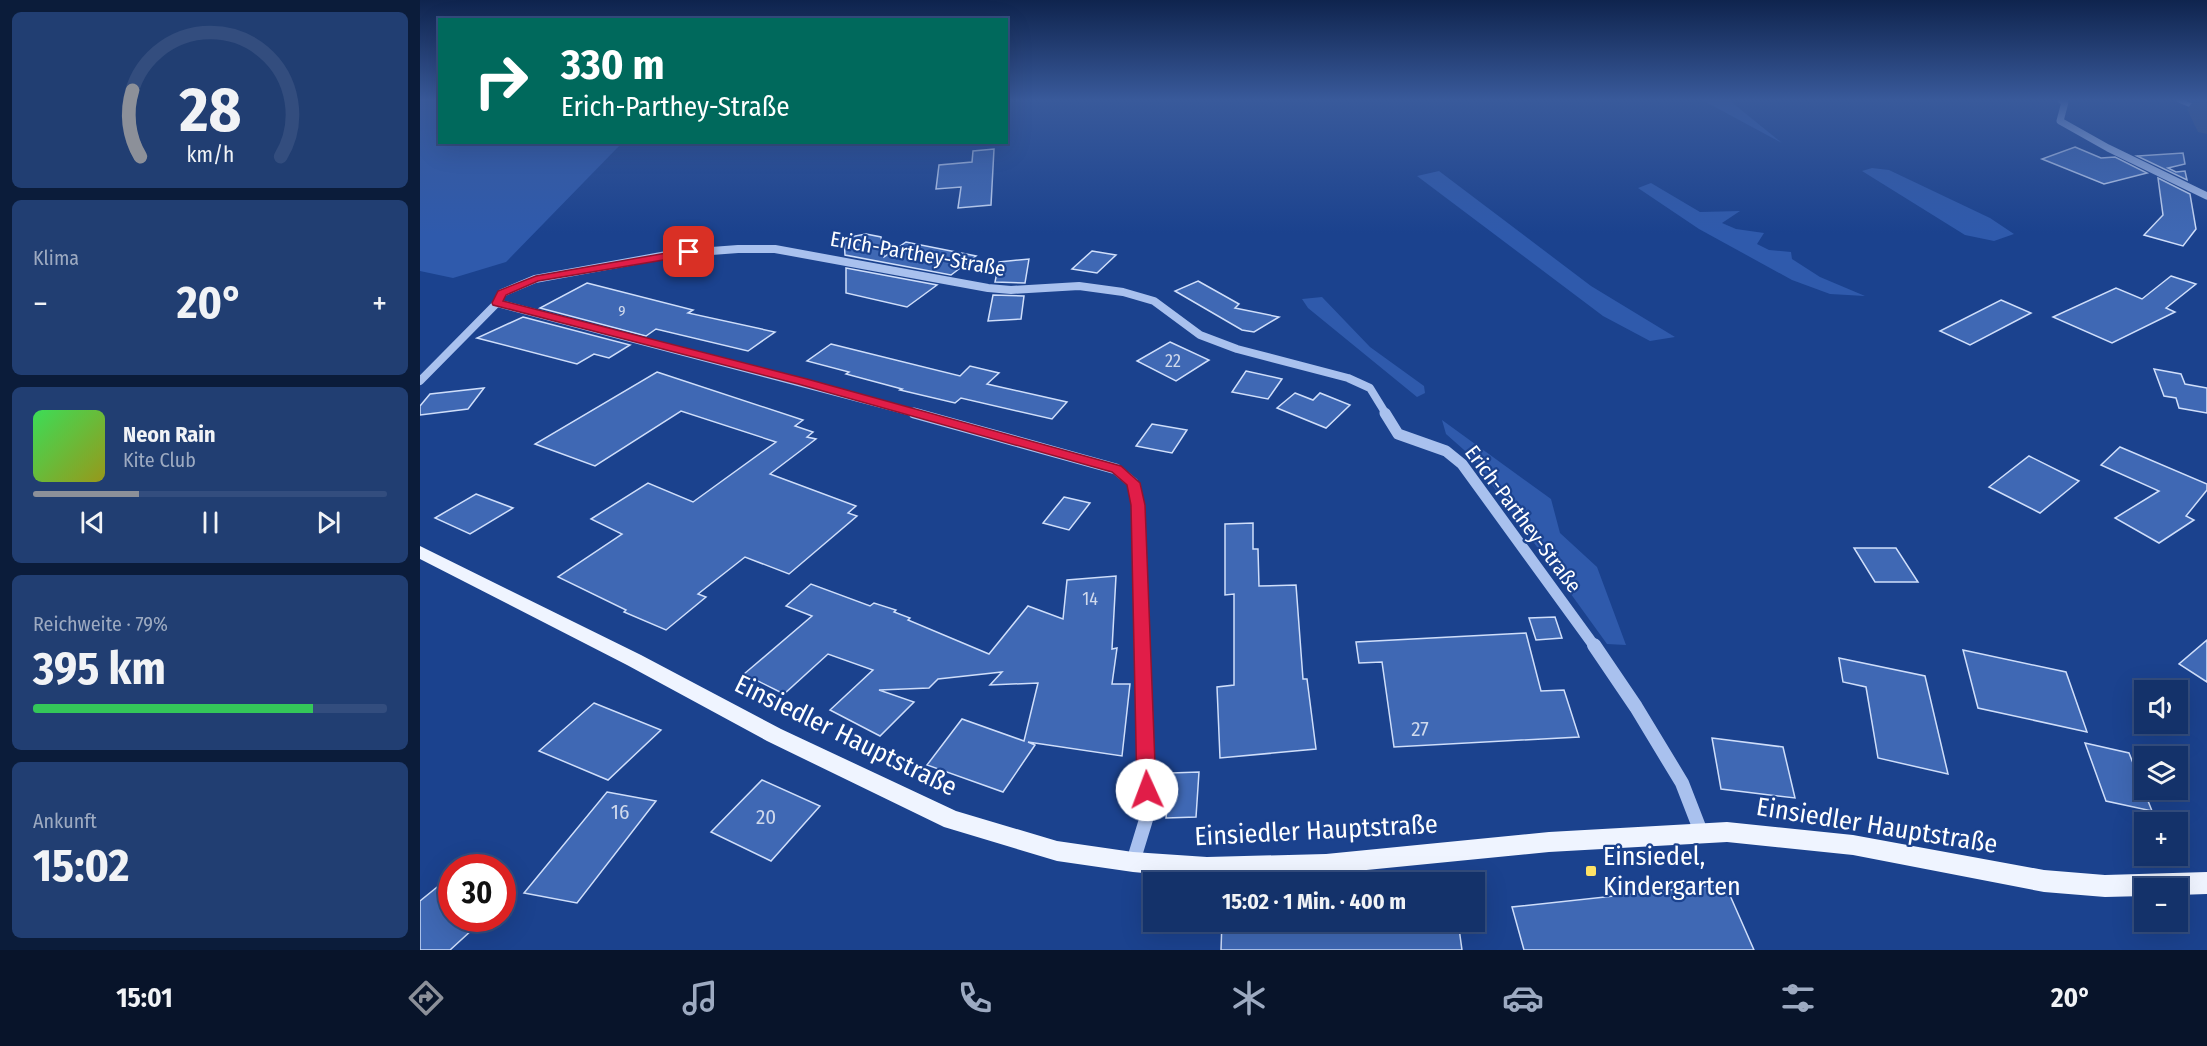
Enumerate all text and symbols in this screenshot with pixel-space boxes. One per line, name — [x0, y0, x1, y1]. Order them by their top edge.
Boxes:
text: 330 m — [561, 40, 664, 90]
icon: right — [462, 42, 540, 120]
text: 28 — [178, 73, 241, 148]
text: Erich-Parthey-Straße — [561, 91, 790, 123]
text: km/h — [186, 142, 234, 168]
pin — [663, 226, 714, 277]
street label: Erich-Parthey-Straße — [828, 226, 1008, 282]
icon: arrive — [672, 235, 705, 268]
text: Klima — [33, 246, 79, 270]
text: 20° — [177, 276, 243, 330]
text: − — [33, 284, 48, 324]
text: + — [372, 284, 387, 324]
house number: 9 — [618, 302, 626, 320]
house number: 22 — [1165, 350, 1181, 372]
text: Neon Rain — [123, 421, 216, 448]
street label: Erich-Parthey-Straße — [1459, 440, 1587, 598]
text: Kite Club — [123, 448, 196, 472]
icon: previous — [76, 506, 109, 539]
icon: pause — [194, 506, 227, 539]
icon: next — [312, 506, 345, 539]
house number: 14 — [1082, 588, 1098, 610]
text: Reichweite · 79% — [33, 612, 168, 636]
text: 395 km — [33, 642, 166, 696]
street label: Einsiedler Hauptstraße — [730, 668, 962, 803]
map controls — [2134, 680, 2188, 932]
button: sound — [2134, 680, 2188, 734]
house number: 27 — [1411, 716, 1429, 742]
button: layers — [2134, 746, 2188, 800]
position arrow — [1115, 758, 1179, 822]
street label: Einsiedler Hauptstraße — [1754, 791, 2000, 860]
house number: 16 — [611, 799, 629, 825]
house number: 20 — [756, 804, 776, 830]
text: Ankunft — [33, 809, 97, 833]
street label: Einsiedler Hauptstraße — [1194, 809, 1438, 852]
button: + — [2134, 812, 2188, 866]
text: 15:02 — [33, 839, 129, 893]
place label: Einsiedel, Kindergarten — [1603, 841, 1741, 902]
speed limit sign: 30 — [438, 854, 516, 932]
marker: Einsiedel, Kindergarten — [1584, 864, 1598, 878]
button: − — [2134, 878, 2188, 932]
text: 15:02 · 1 Min. · 400 m — [1222, 888, 1406, 915]
icon: directions — [405, 977, 447, 1019]
icon: music — [679, 977, 721, 1019]
icon: phone — [954, 977, 996, 1019]
icon: climate — [1228, 977, 1270, 1019]
icon: car — [1502, 977, 1544, 1019]
icon: filters — [1777, 977, 1819, 1019]
text: 15:01 — [116, 982, 173, 1014]
text: 20° — [2051, 982, 2091, 1014]

